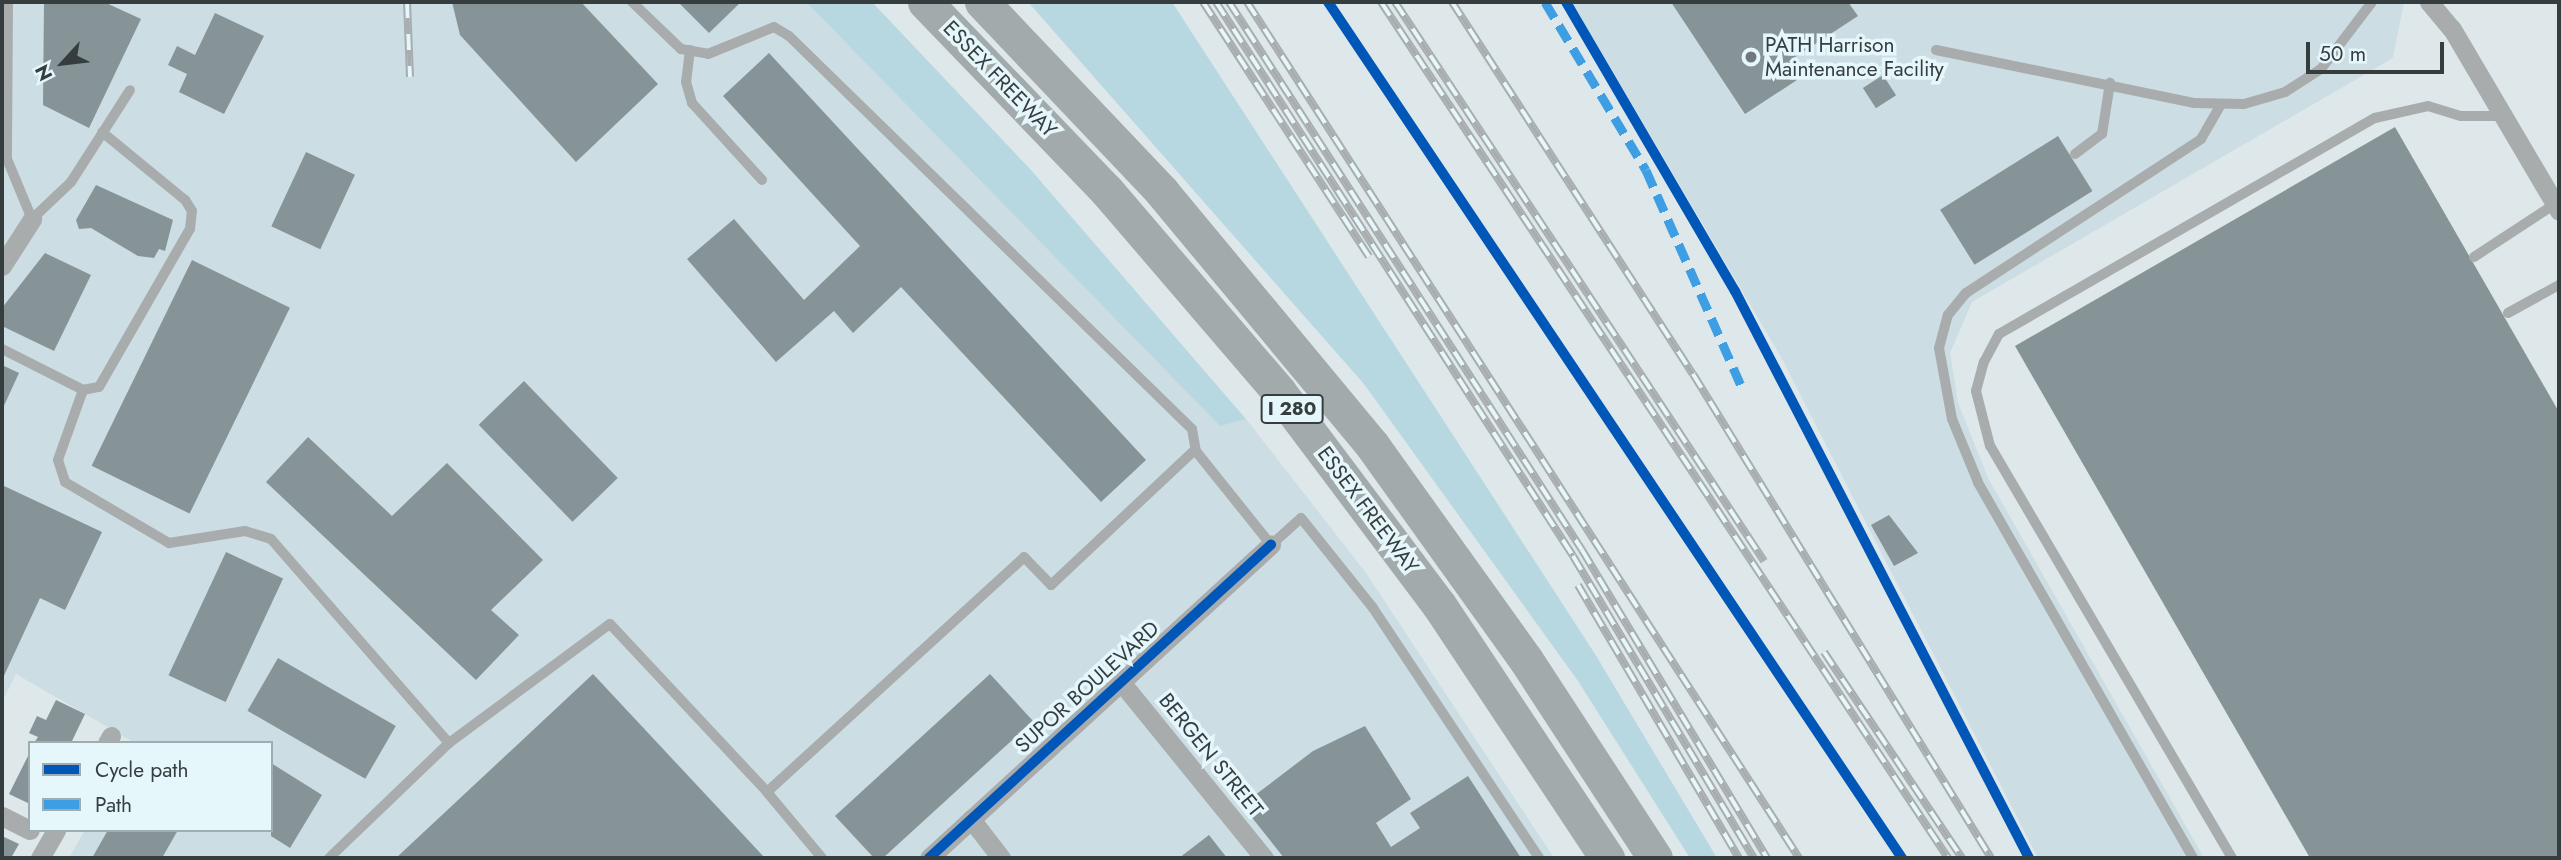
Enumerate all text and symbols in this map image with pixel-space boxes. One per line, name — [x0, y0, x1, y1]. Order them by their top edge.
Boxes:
street label: ESSEX FREEWAY — [938, 15, 1062, 143]
north arrow — [28, 28, 98, 98]
scale bar — [2309, 28, 2447, 72]
place label: PATH Harrison Maintenance Facility — [1765, 32, 1944, 82]
text: 50 m — [2319, 39, 2366, 69]
marker: PATH Harrison Maintenance Facility — [1743, 49, 1759, 65]
text: N — [28, 60, 59, 86]
road number: I 280 — [1260, 394, 1324, 424]
street label: ESSEX FREEWAY — [1312, 442, 1424, 578]
street label: SUPOR BOULEVARD — [1010, 616, 1164, 758]
street label: BERGEN STREET — [1154, 688, 1268, 822]
legend — [28, 741, 273, 832]
text: Cycle path — [95, 755, 188, 785]
text: Path — [95, 790, 132, 820]

